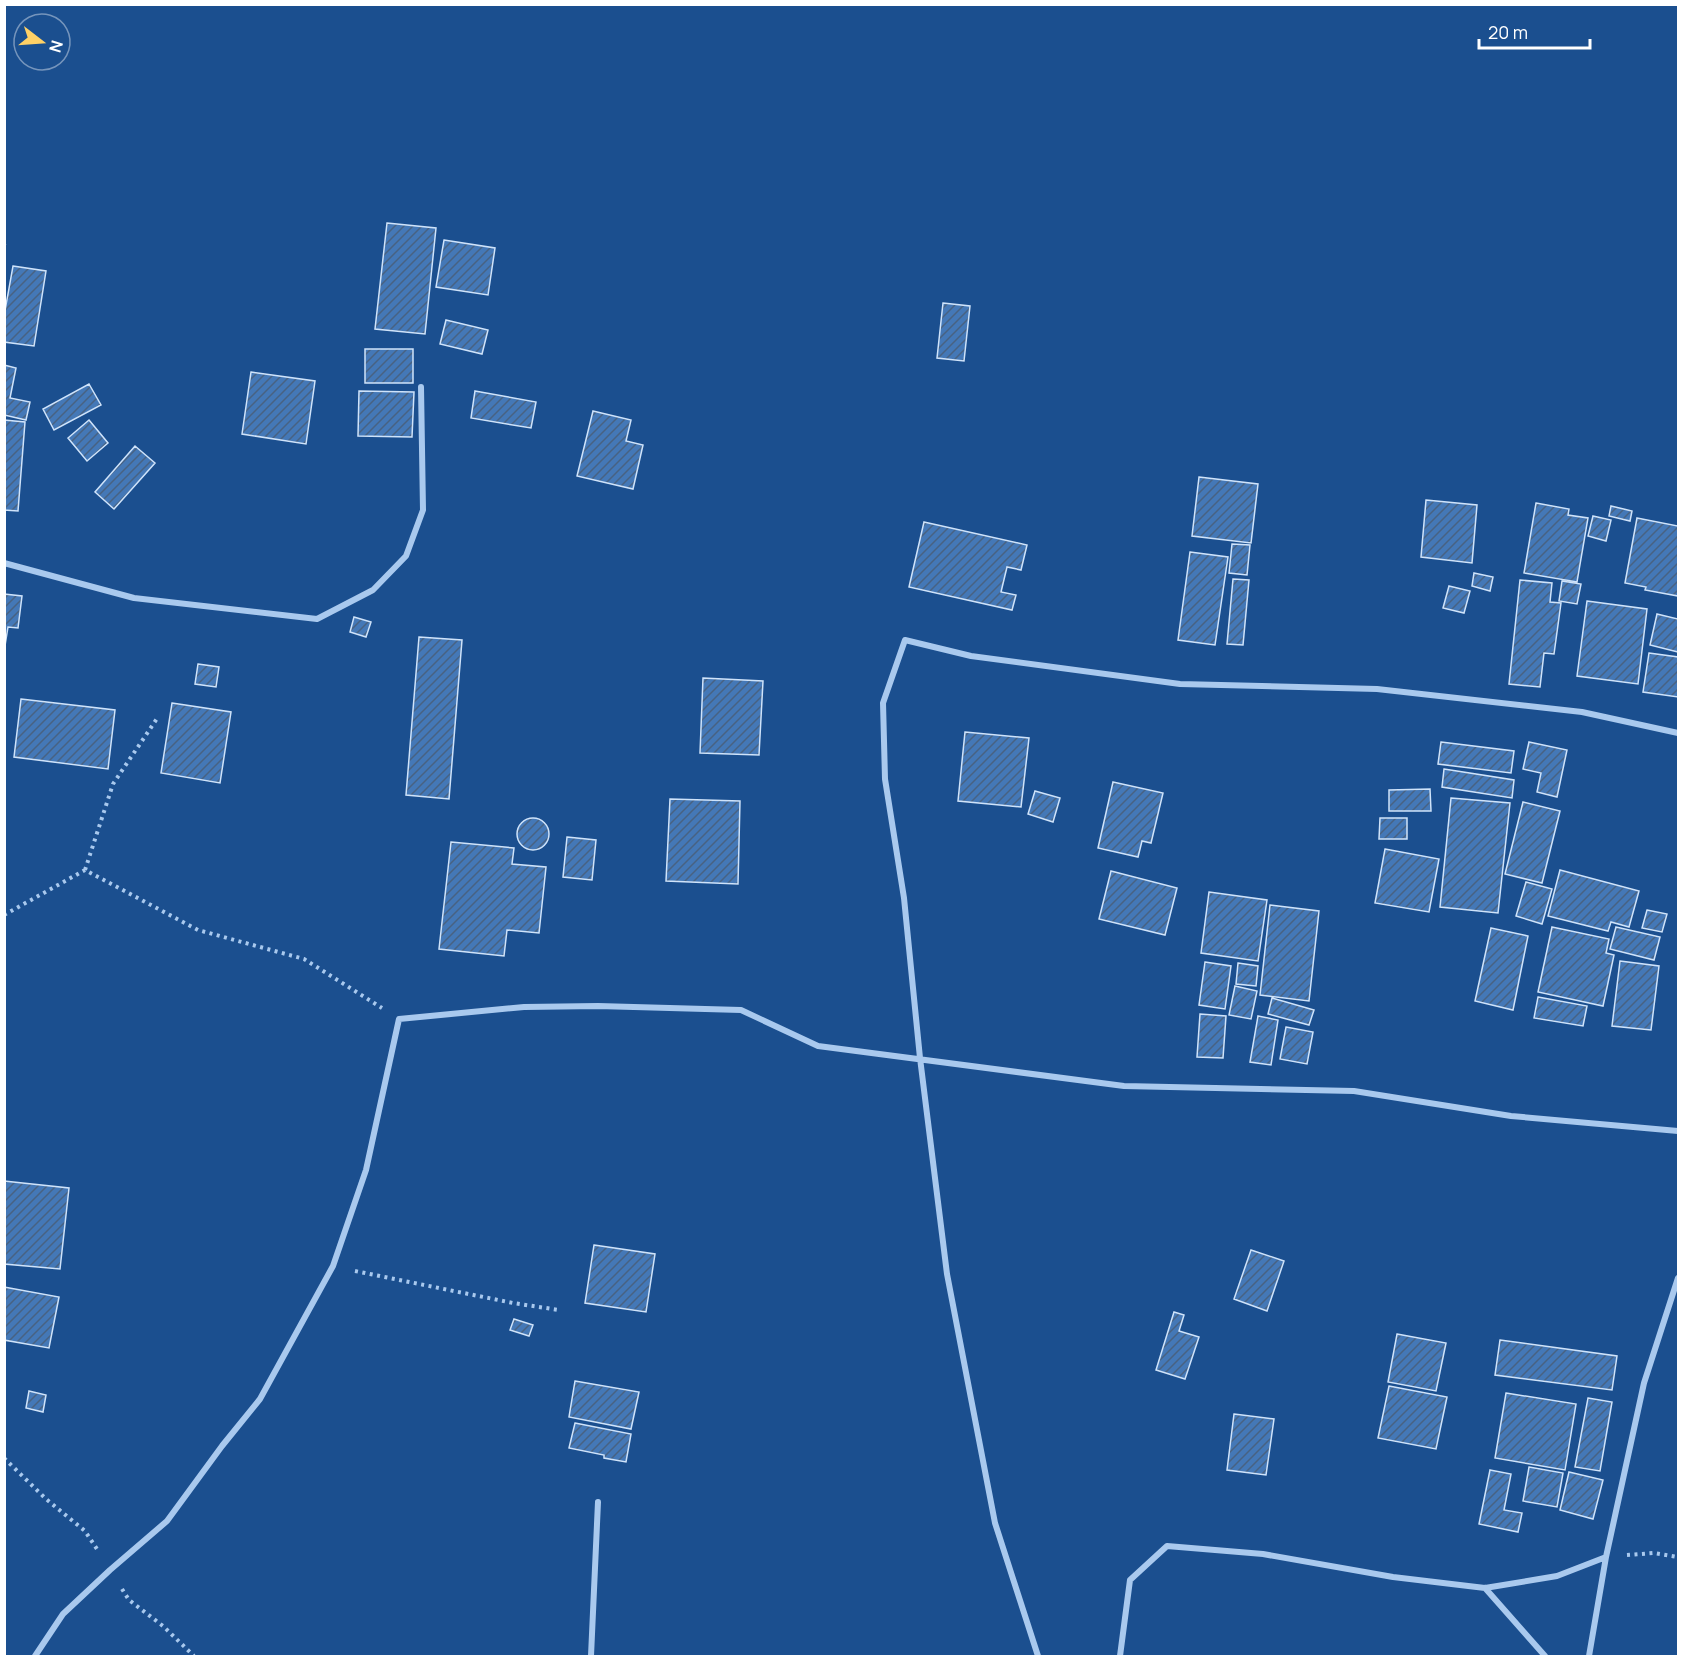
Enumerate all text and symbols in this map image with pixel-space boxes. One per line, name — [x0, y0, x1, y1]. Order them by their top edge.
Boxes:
north arrow — [12, 12, 72, 72]
scale bar — [1479, 12, 1590, 50]
text: 20 m — [1488, 20, 1528, 44]
text: N — [44, 38, 69, 55]

